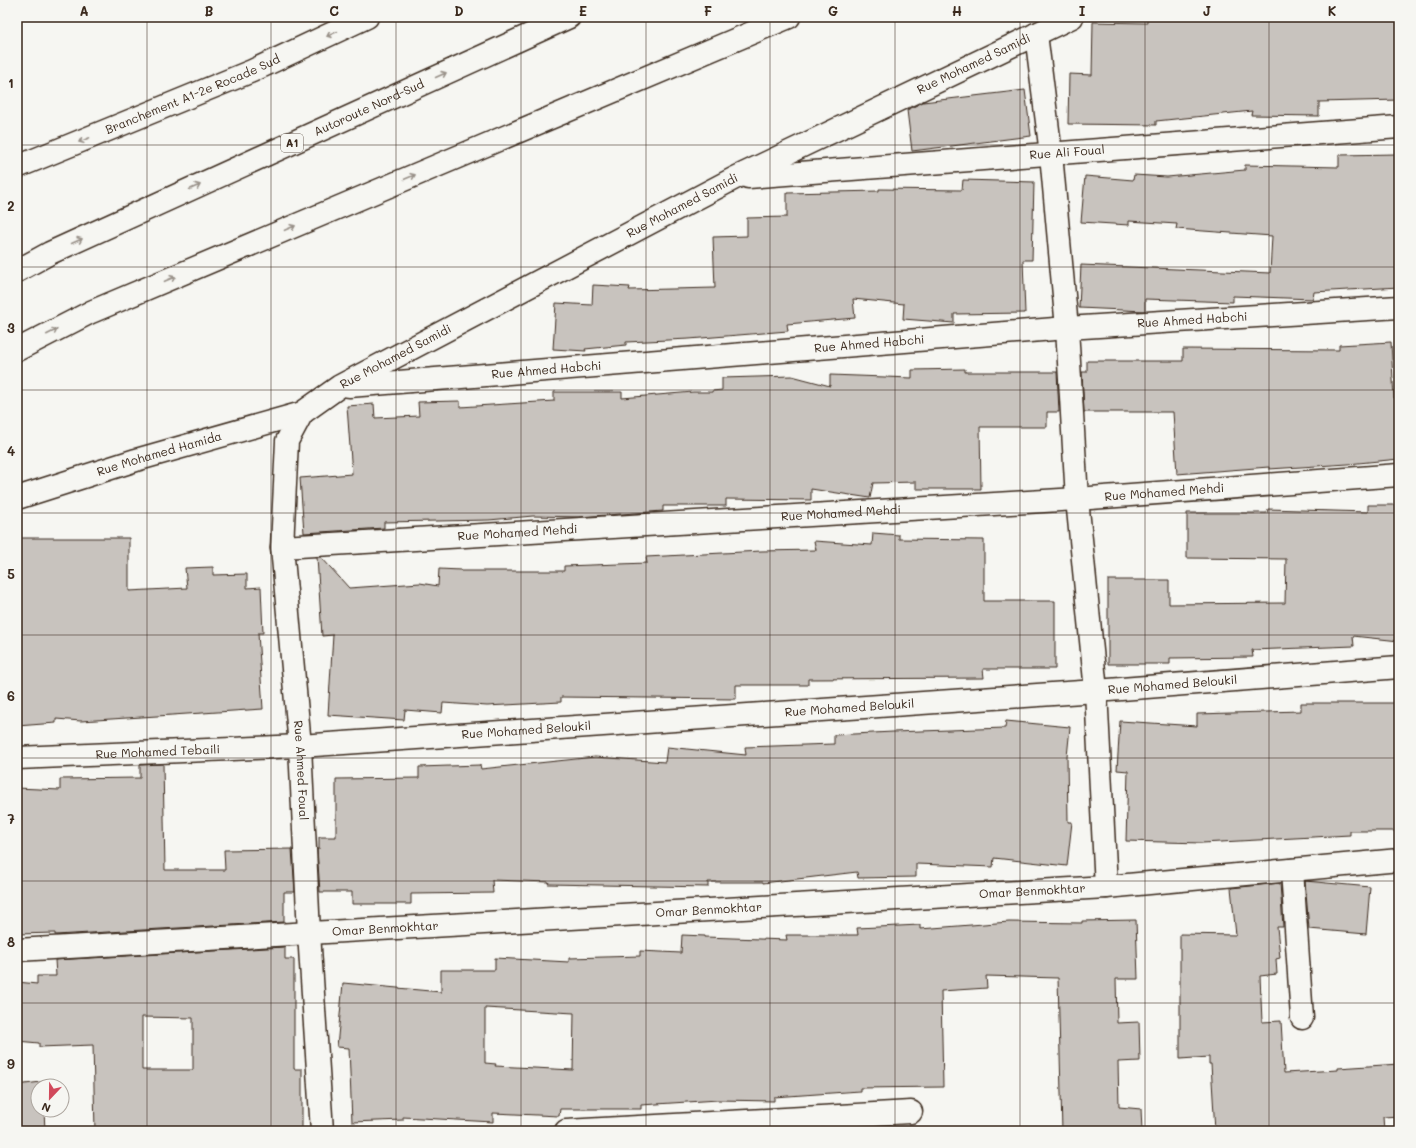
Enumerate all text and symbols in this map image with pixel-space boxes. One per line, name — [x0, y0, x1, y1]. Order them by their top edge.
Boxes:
text: A — [79, 2, 89, 19]
text: B — [205, 2, 214, 19]
text: C — [329, 2, 339, 19]
text: D — [454, 2, 464, 19]
text: E — [579, 2, 587, 19]
text: F — [704, 2, 712, 19]
text: G — [828, 2, 838, 19]
text: H — [952, 2, 962, 19]
text: I — [1079, 2, 1086, 19]
text: J — [1203, 2, 1211, 19]
text: K — [1328, 2, 1337, 19]
street label: Rue Mohamed Samidi — [914, 29, 1033, 97]
one-way arrow — [326, 31, 338, 38]
street label: Branchement A1-2e Rocade Sud — [103, 50, 282, 137]
one-way arrow — [435, 71, 447, 78]
text: 1 — [8, 74, 14, 91]
street label: Autoroute Nord-Sud — [311, 75, 427, 139]
road number: A1 — [281, 134, 303, 152]
one-way arrow — [78, 137, 90, 144]
street label: Rue Ali Foual — [1029, 141, 1105, 162]
street label: Rue Mohamed Samidi — [623, 169, 740, 241]
one-way arrow — [403, 173, 415, 181]
one-way arrow — [189, 183, 201, 190]
text: 2 — [7, 197, 15, 214]
one-way arrow — [283, 224, 295, 231]
one-way arrow — [71, 237, 83, 244]
one-way arrow — [164, 274, 176, 282]
street label: Rue Ahmed Habchi — [1137, 308, 1248, 331]
text: 3 — [7, 319, 15, 336]
street label: Rue Mohamed Samidi — [337, 320, 454, 392]
one-way arrow — [46, 328, 58, 335]
street label: Rue Ahmed Habchi — [814, 331, 925, 355]
street label: Rue Ahmed Habchi — [491, 357, 602, 381]
street label: Rue Mohamed Hamida — [95, 427, 223, 479]
text: 4 — [7, 442, 15, 459]
street label: Rue Mohamed Mehdi — [1104, 479, 1225, 504]
street label: Rue Mohamed Mehdi — [781, 501, 901, 524]
street label: Rue Mohamed Mehdi — [457, 520, 578, 543]
text: 5 — [7, 565, 15, 582]
street label: Rue Mohamed Beloukil — [1107, 671, 1238, 697]
text: 6 — [7, 687, 15, 704]
street label: Rue Mohamed Beloukil — [784, 695, 915, 719]
street label: Rue Mohamed Beloukil — [461, 717, 591, 742]
street label: Rue Ahmed Foual — [291, 720, 313, 821]
street label: Rue Mohamed Tebaili — [95, 740, 220, 762]
text: 7 — [7, 810, 15, 827]
street label: Omar Benmokhtar — [979, 879, 1086, 901]
street label: Omar Benmokhtar — [655, 898, 762, 920]
street label: Omar Benmokhtar — [332, 917, 439, 939]
text: 8 — [7, 933, 15, 950]
text: 9 — [7, 1055, 15, 1072]
north arrow — [30, 1078, 70, 1118]
text: N — [39, 1099, 53, 1116]

